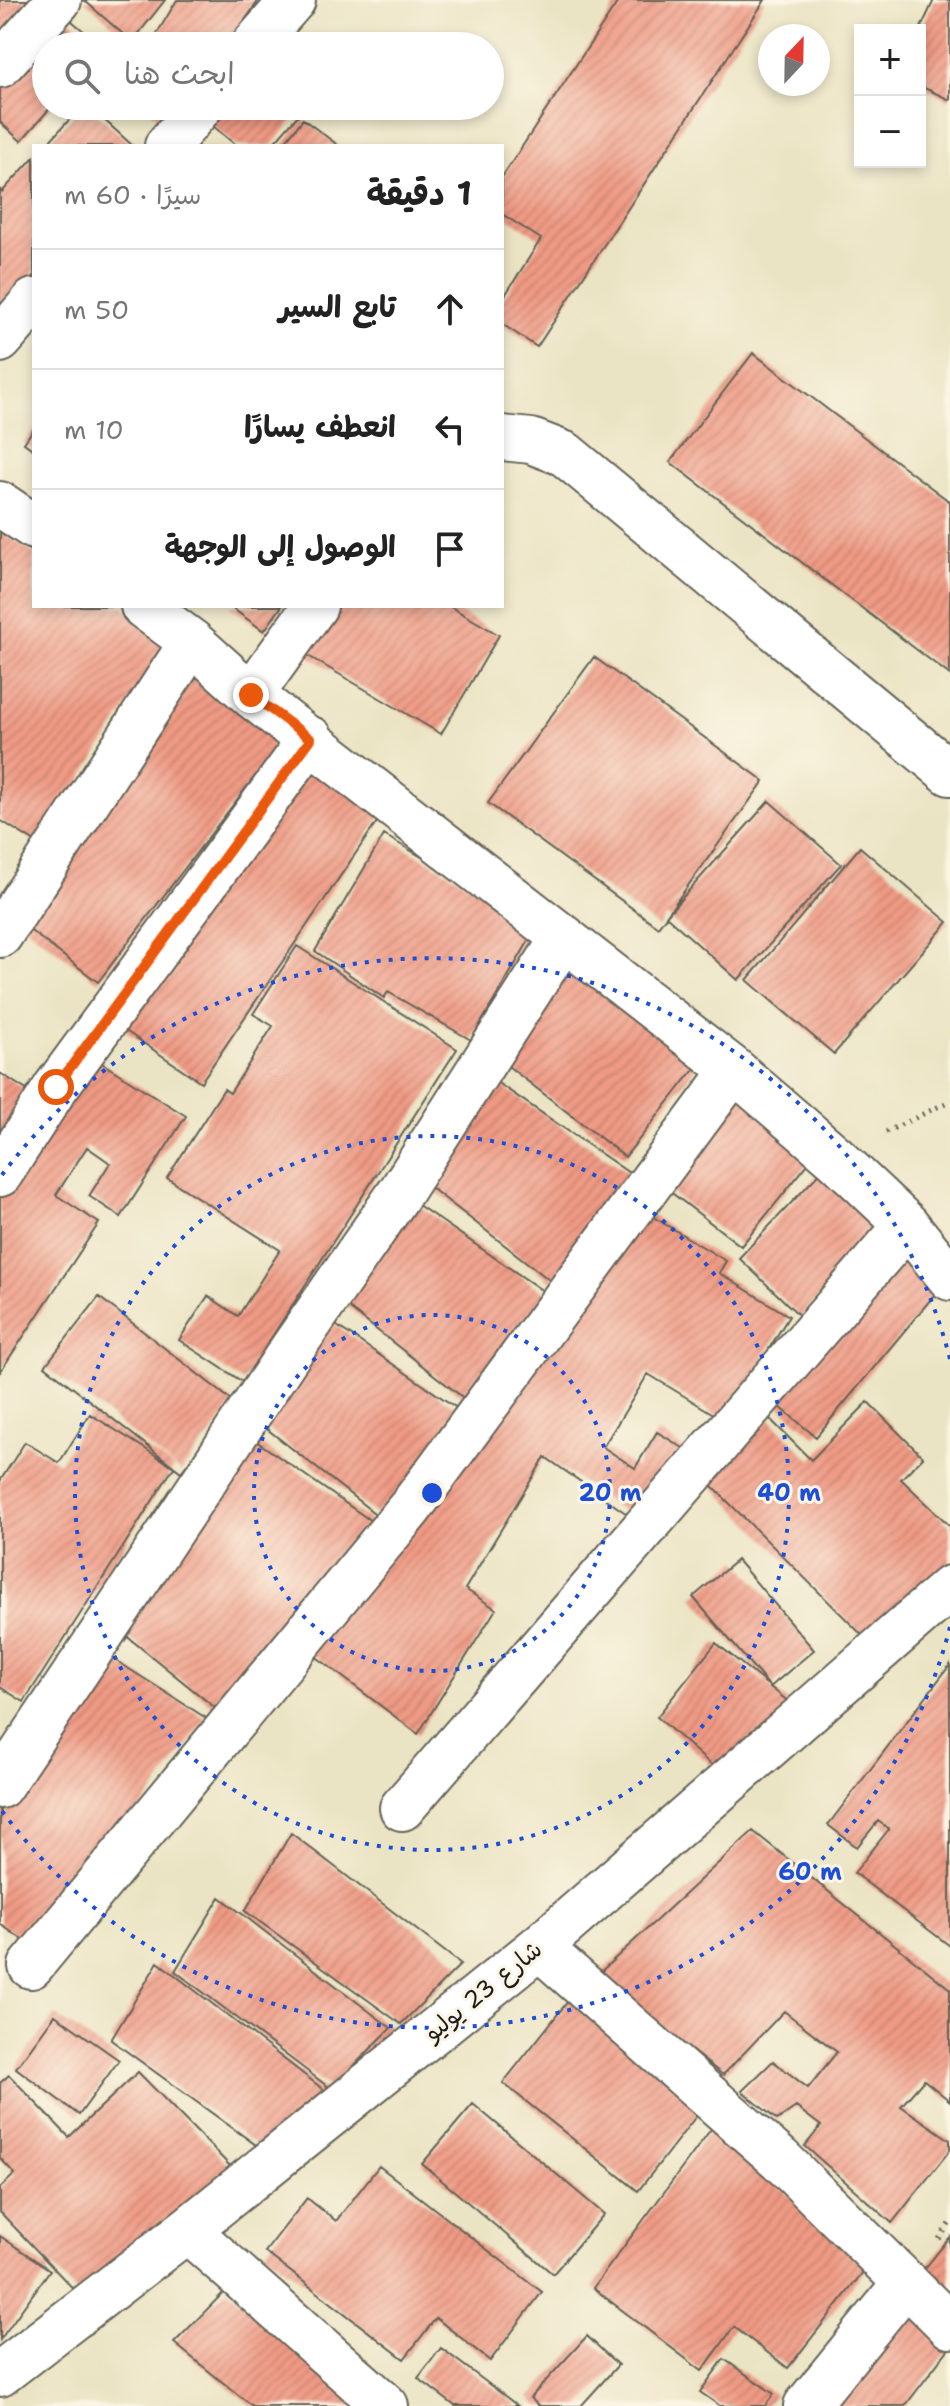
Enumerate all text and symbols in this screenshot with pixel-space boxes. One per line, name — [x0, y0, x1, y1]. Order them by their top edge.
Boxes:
north arrow — [758, 24, 830, 96]
map controls — [854, 24, 926, 168]
button: + — [854, 24, 926, 96]
search box — [32, 32, 504, 120]
text: ابحث هنا — [124, 53, 235, 94]
icon: search — [60, 54, 104, 98]
button: − — [854, 96, 926, 168]
text: 1 دقيقة — [366, 170, 472, 216]
text: سيرًا · 60 m — [64, 177, 201, 212]
text: تابع السير — [279, 286, 396, 327]
icon: ahead — [428, 287, 472, 331]
text: 50 m — [64, 292, 129, 327]
text: انعطف يسارًا — [244, 406, 396, 447]
icon: left — [428, 407, 472, 451]
text: 10 m — [64, 412, 124, 447]
text: الوصول إلى الوجهة — [164, 526, 396, 567]
icon: arrive — [428, 527, 472, 571]
route end — [233, 677, 269, 713]
route start — [38, 1069, 74, 1105]
text: 20 m — [578, 1477, 642, 1509]
text: 40 m — [757, 1477, 821, 1509]
centre of rings — [418, 1479, 446, 1507]
text: 60 m — [778, 1856, 842, 1888]
street label: شارع 23 يوليو — [416, 1933, 549, 2050]

